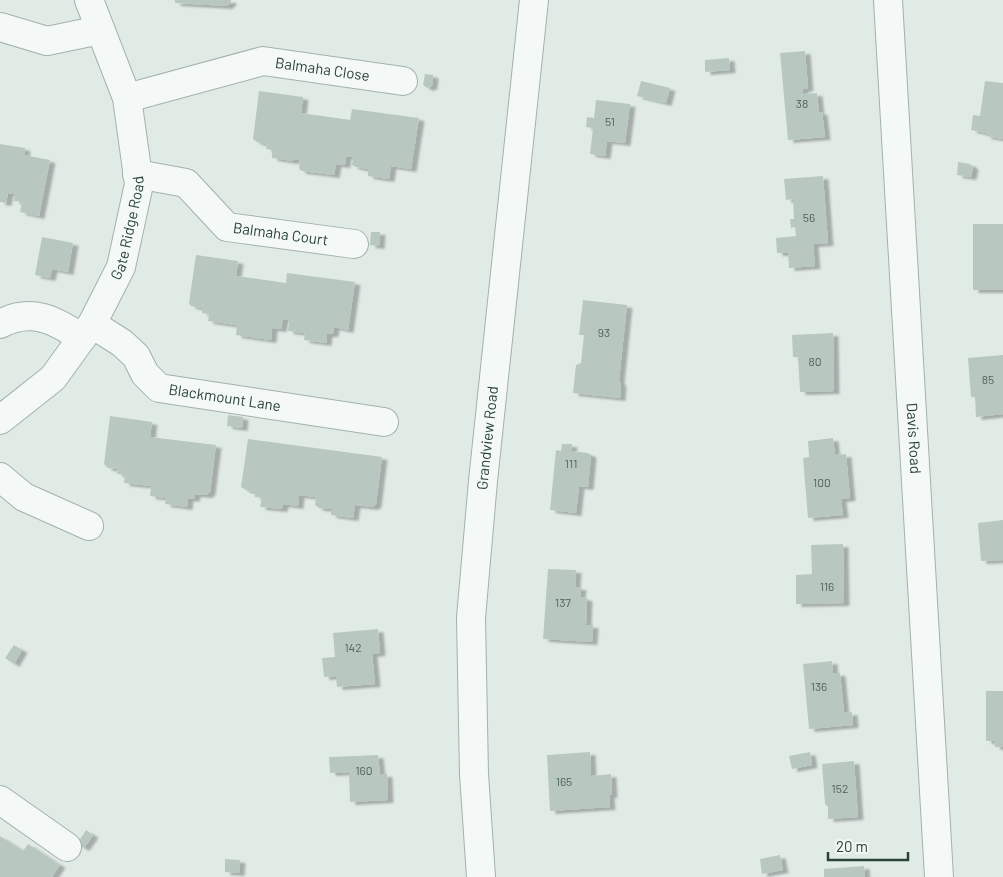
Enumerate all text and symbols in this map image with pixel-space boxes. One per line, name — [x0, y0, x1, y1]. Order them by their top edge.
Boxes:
street label: Balmaha Close — [274, 53, 371, 84]
house number: 38 — [796, 96, 808, 110]
house number: 51 — [605, 114, 615, 128]
street label: Gate Ridge Road — [106, 175, 147, 283]
house number: 56 — [803, 210, 815, 224]
street label: Balmaha Court — [232, 218, 329, 248]
house number: 93 — [598, 325, 610, 339]
house number: 80 — [808, 354, 822, 368]
house number: 85 — [982, 372, 994, 386]
street label: Blackmount Lane — [168, 380, 282, 414]
street label: Grandview Road — [472, 385, 501, 491]
street label: Davis Road — [903, 402, 926, 474]
house number: 111 — [565, 456, 577, 470]
house number: 100 — [813, 475, 831, 489]
house number: 116 — [820, 579, 834, 593]
house number: 137 — [555, 595, 571, 609]
house number: 142 — [344, 640, 362, 654]
house number: 136 — [811, 679, 827, 693]
house number: 160 — [355, 763, 373, 777]
house number: 165 — [556, 774, 572, 788]
house number: 152 — [832, 781, 848, 795]
scale bar — [828, 830, 908, 862]
text: 20 m — [836, 837, 868, 855]

